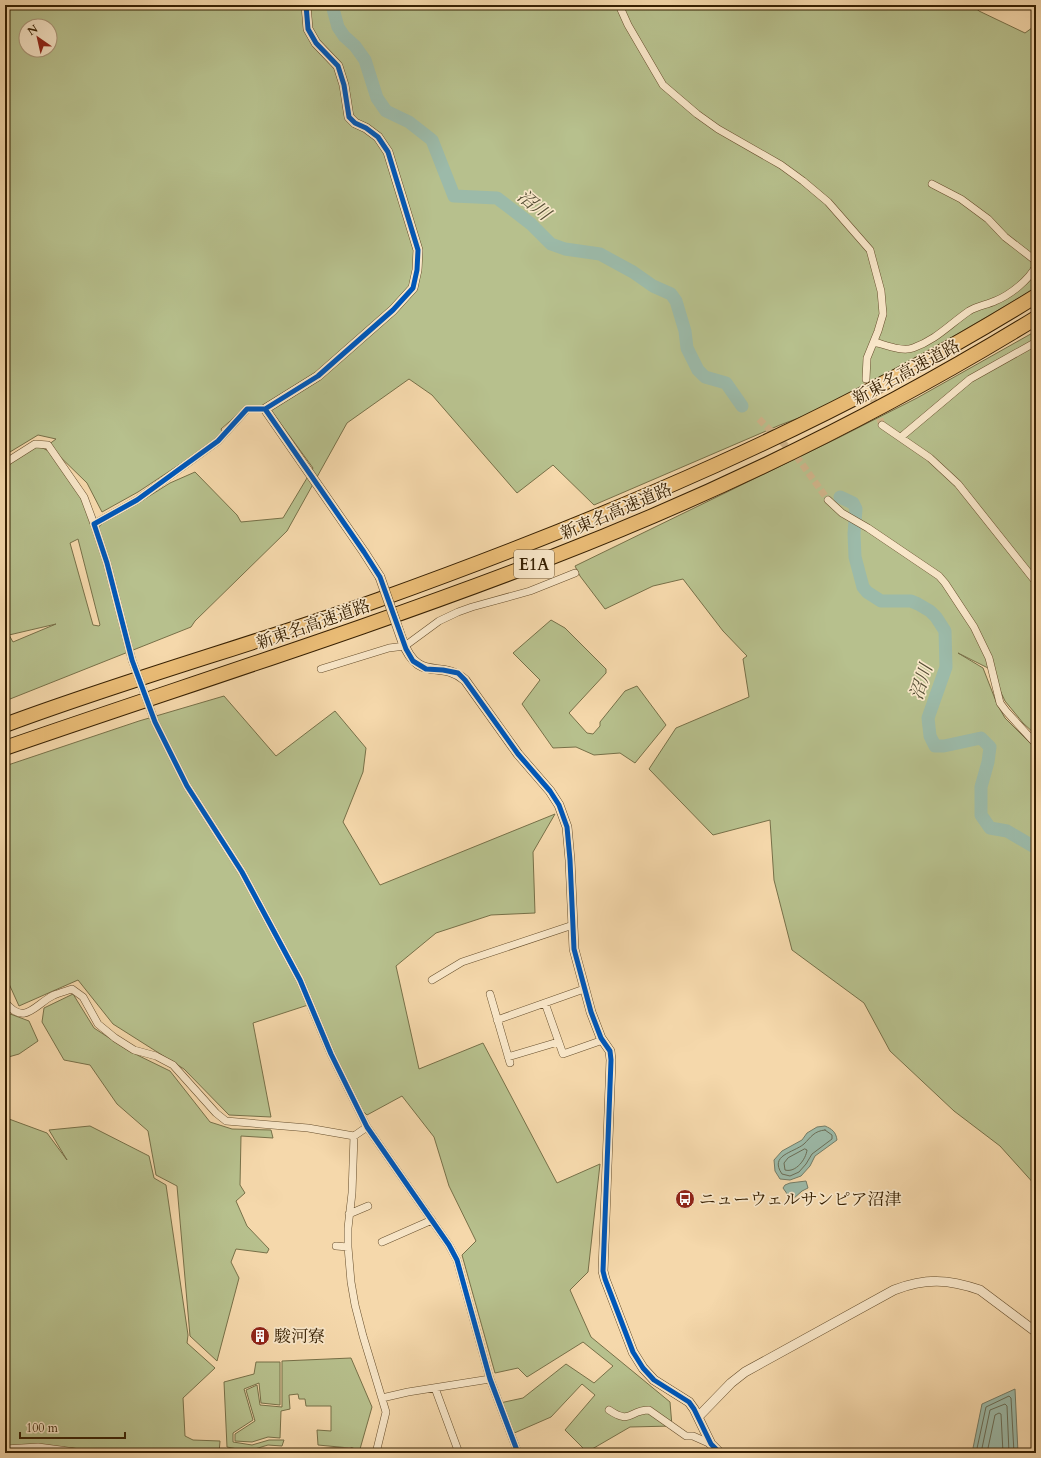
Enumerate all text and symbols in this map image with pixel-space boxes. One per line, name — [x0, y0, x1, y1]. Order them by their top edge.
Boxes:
north arrow — [18, 18, 58, 58]
text: N — [25, 21, 41, 39]
water label: 沼川 — [512, 184, 557, 228]
street label: 新東名高速道路 — [848, 334, 964, 411]
street label: 新東名高速道路 — [557, 478, 675, 545]
road number: E1A — [514, 550, 554, 578]
street label: 新東名高速道路 — [253, 594, 373, 655]
water label: 沼川 — [904, 659, 940, 703]
bus stop icon: ニューウェルサンピア沼津 — [674, 1188, 696, 1210]
place label: ニューウェルサンピア沼津 — [699, 1188, 901, 1211]
building icon: 駿河寮 — [249, 1325, 271, 1347]
place label: 駿河寮 — [274, 1325, 325, 1348]
scale bar — [20, 1414, 125, 1440]
text: 100 m — [26, 1420, 59, 1436]

